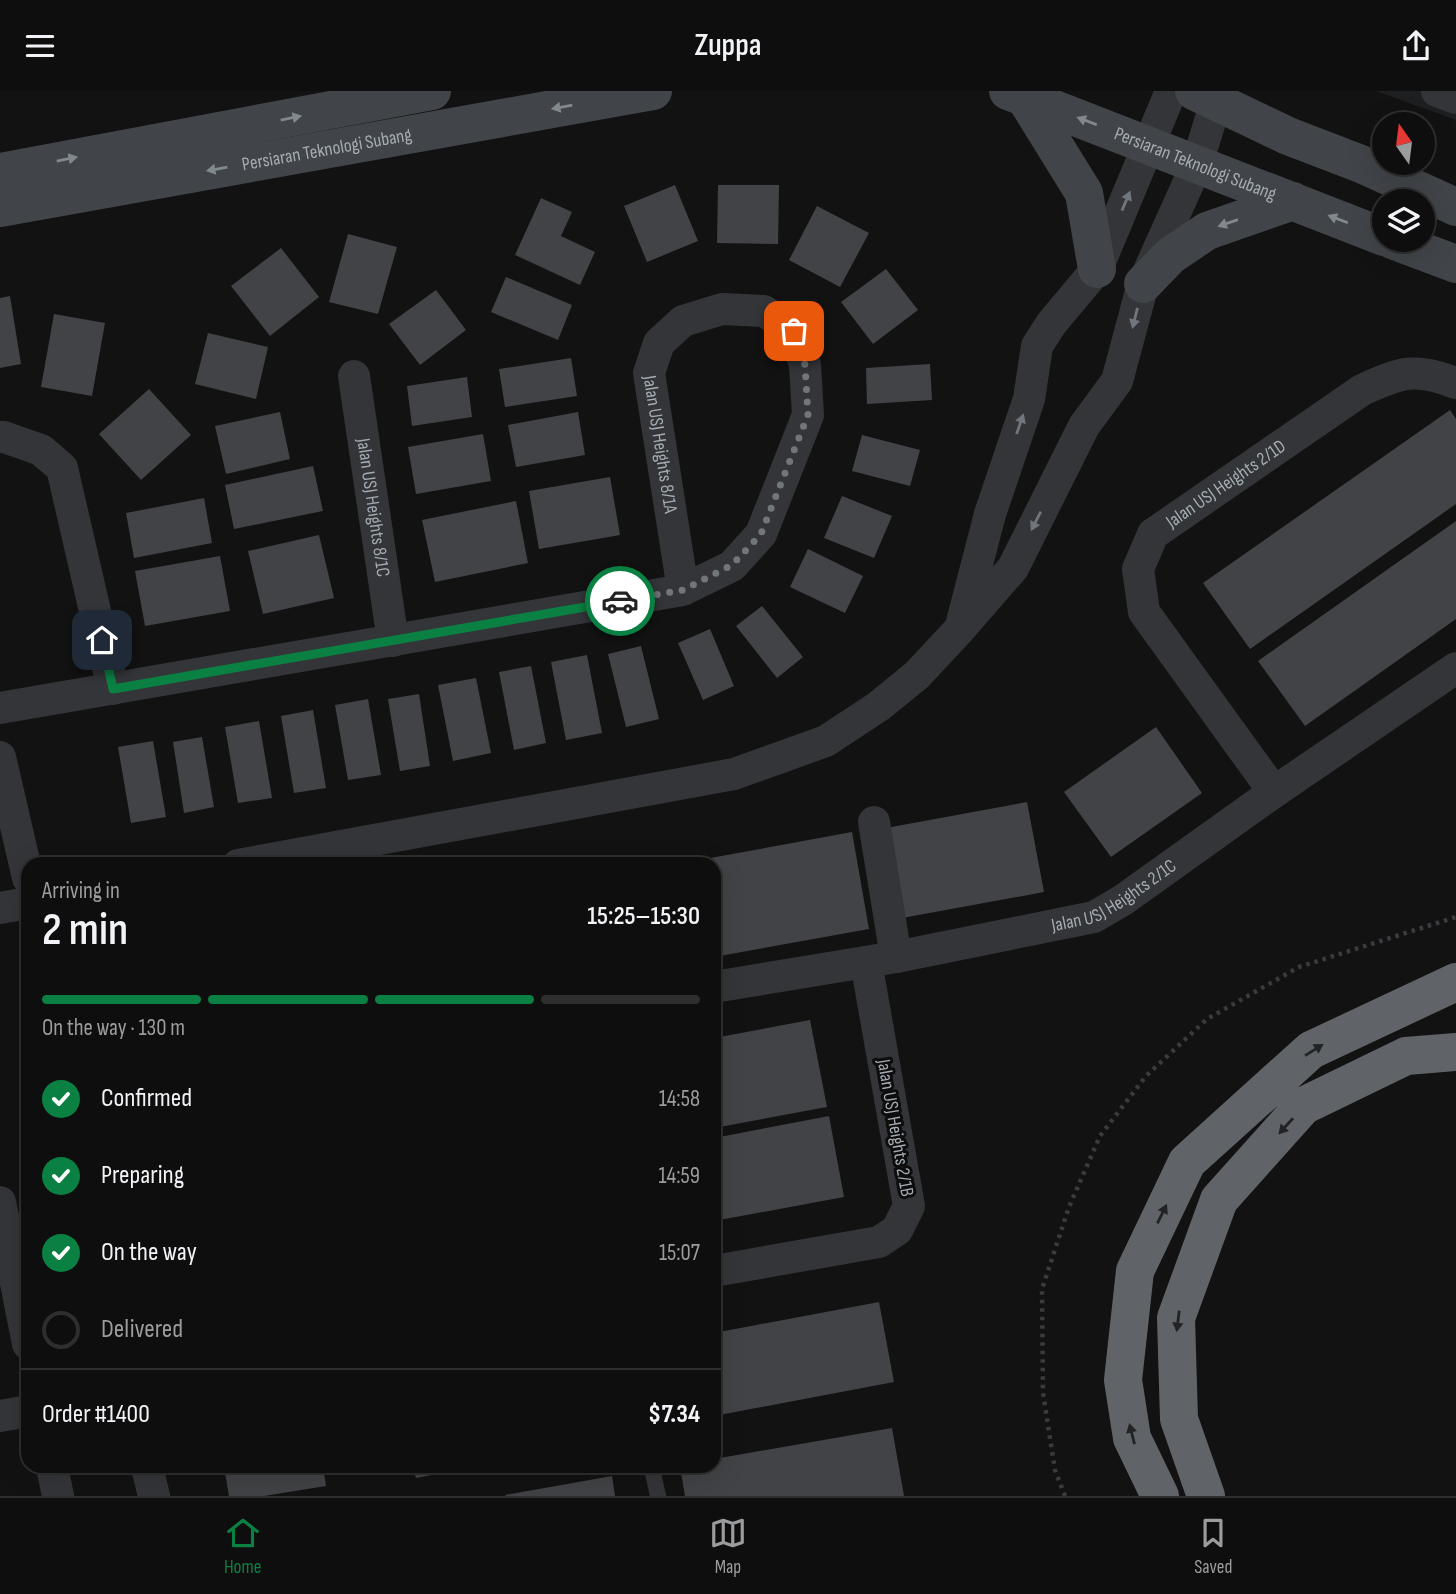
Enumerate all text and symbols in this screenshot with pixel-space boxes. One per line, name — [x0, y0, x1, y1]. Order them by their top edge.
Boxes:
text: Zuppa — [694, 26, 762, 65]
icon: menu — [21, 27, 59, 65]
icon: share — [1397, 27, 1435, 65]
one-way arrow — [551, 102, 573, 113]
one-way arrow — [280, 112, 302, 123]
north arrow — [1372, 112, 1435, 175]
map controls — [1372, 112, 1435, 252]
one-way arrow — [1077, 115, 1098, 126]
street label: Persiaran Teknologi Subang — [1111, 122, 1280, 206]
street label: Persiaran Teknologi Subang — [240, 123, 414, 176]
one-way arrow — [56, 154, 78, 165]
one-way arrow — [206, 164, 228, 175]
button: layers — [1372, 189, 1435, 252]
one-way arrow — [1120, 191, 1132, 211]
one-way arrow — [1328, 213, 1349, 224]
one-way arrow — [1218, 218, 1239, 229]
pin — [764, 301, 824, 361]
one-way arrow — [1129, 307, 1140, 329]
icon: bag — [775, 312, 813, 350]
street label: Jalan USJ Heights 8/1A — [638, 373, 682, 516]
one-way arrow — [1015, 413, 1026, 434]
street label: Jalan USJ Heights 2/1D — [1161, 435, 1290, 534]
street label: Jalan USJ Heights 8/1C — [352, 436, 395, 578]
one-way arrow — [1031, 511, 1042, 531]
courier — [585, 566, 655, 636]
icon: car — [601, 582, 639, 620]
pin — [72, 610, 132, 670]
icon: home — [83, 621, 121, 659]
street label: Jalan USJ Heights 2/1C — [1048, 854, 1181, 937]
text: Arriving in — [42, 877, 120, 905]
text: 15:25–15:30 — [587, 901, 700, 932]
text: 2 min — [42, 903, 128, 958]
text: On the way · 130 m — [42, 1014, 185, 1042]
one-way arrow — [1304, 1044, 1324, 1057]
street label: Jalan USJ Heights 2/1B — [871, 1057, 918, 1198]
icon: check — [42, 1080, 80, 1118]
text: Confirmed — [101, 1083, 192, 1114]
text: 14:58 — [659, 1085, 700, 1113]
one-way arrow — [1278, 1117, 1294, 1135]
icon: check — [42, 1157, 80, 1195]
text: Preparing — [101, 1160, 184, 1191]
text: 14:59 — [659, 1162, 700, 1190]
one-way arrow — [1156, 1204, 1168, 1224]
icon: check — [42, 1234, 80, 1272]
text: On the way — [101, 1237, 197, 1268]
text: 15:07 — [659, 1239, 700, 1267]
one-way arrow — [1173, 1310, 1184, 1332]
text: Delivered — [101, 1314, 183, 1345]
text: Order #1400 — [42, 1399, 150, 1430]
text: $7.34 — [648, 1399, 700, 1430]
one-way arrow — [1126, 1422, 1137, 1444]
tab: Home — [224, 1514, 262, 1579]
tab: Map — [709, 1514, 747, 1579]
tab: Saved — [1194, 1514, 1232, 1579]

